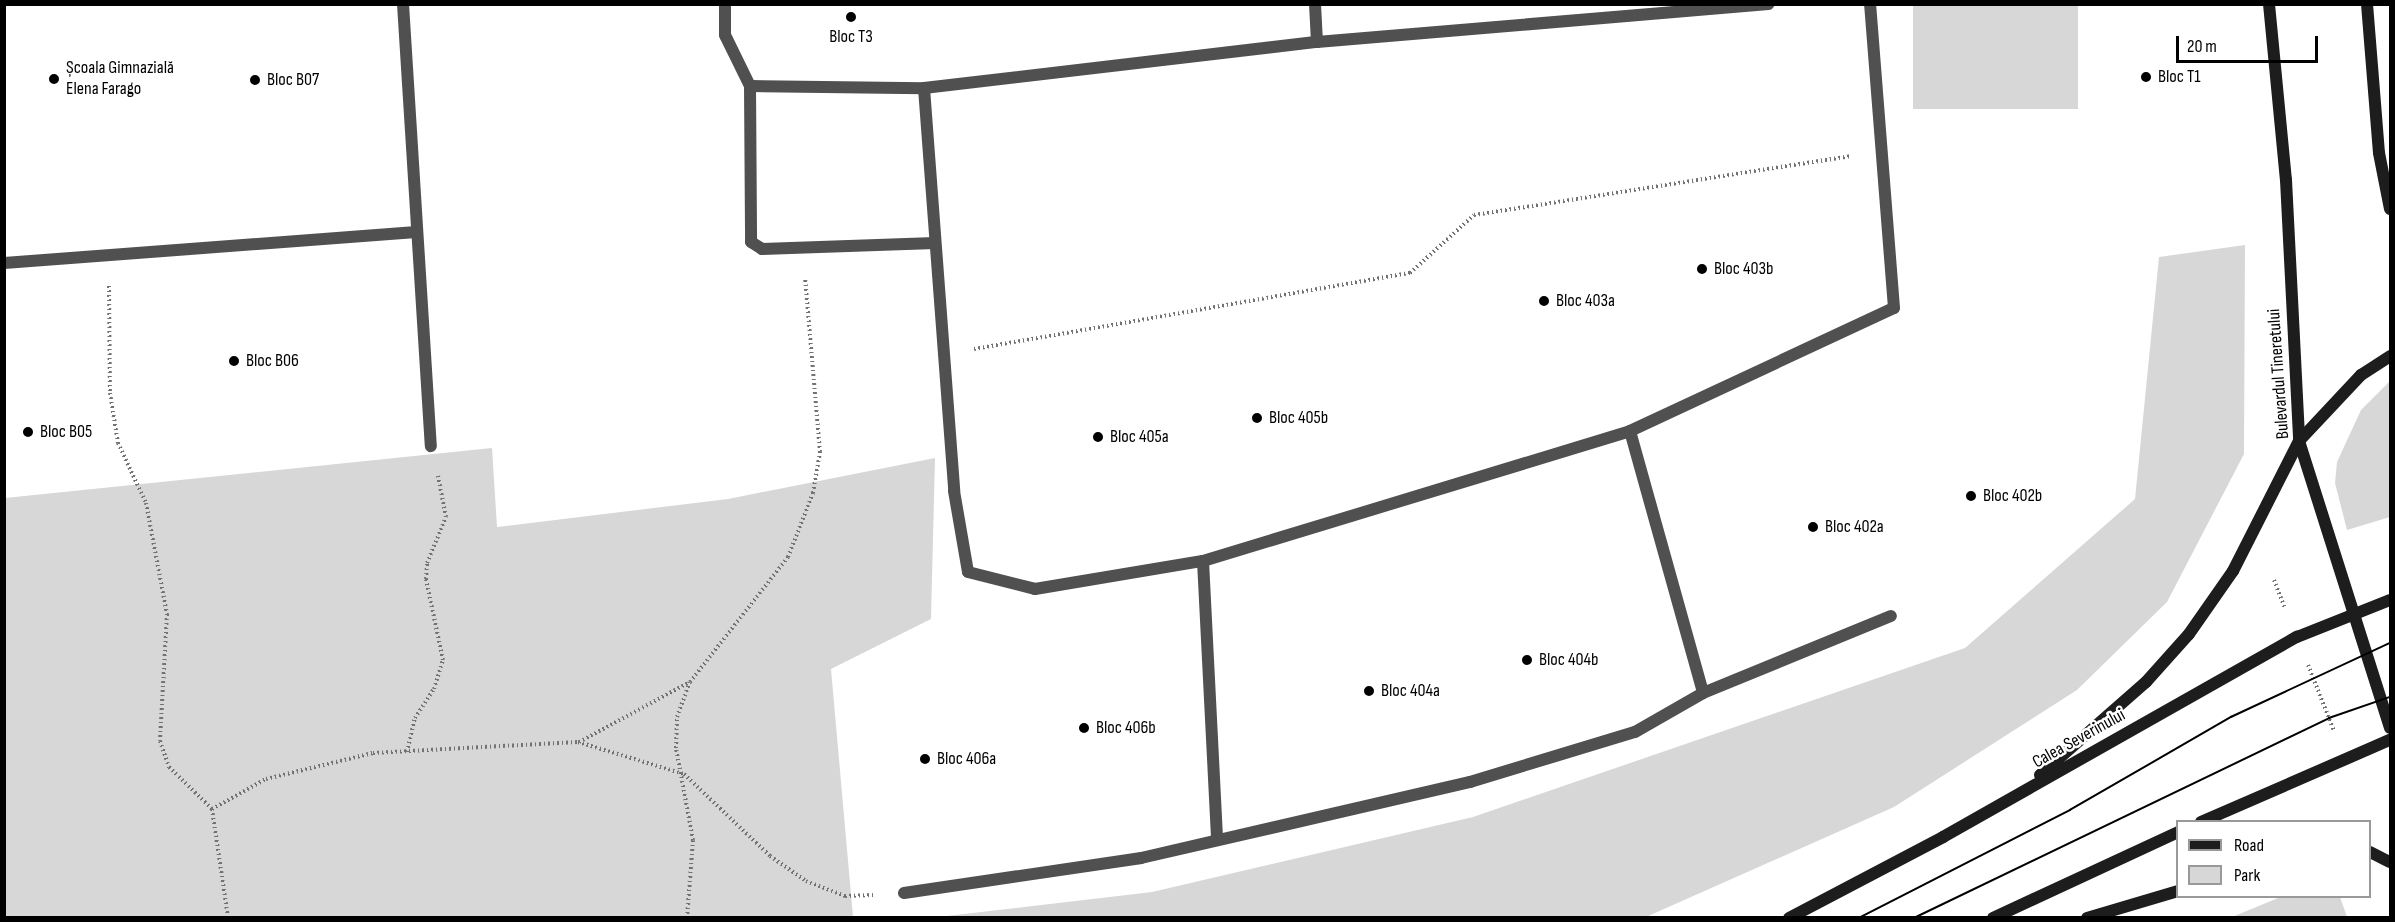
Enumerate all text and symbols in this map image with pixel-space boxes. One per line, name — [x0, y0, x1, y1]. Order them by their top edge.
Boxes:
marker: Bloc T3 — [844, 10, 858, 24]
scale bar — [2179, 24, 2322, 62]
place label: Bloc T3 — [829, 26, 873, 48]
text: 20 m — [2187, 36, 2217, 57]
place label: Școala Gimnazială Elena Farago — [66, 58, 174, 100]
place label: Bloc T1 — [2158, 66, 2201, 88]
place label: Bloc B07 — [267, 69, 319, 91]
marker: Bloc T1 — [2139, 70, 2153, 84]
marker: Școala Gimnazială Elena Farago — [47, 72, 61, 86]
marker: Bloc B07 — [248, 73, 262, 87]
place label: Bloc 403b — [1714, 258, 1773, 280]
marker: Bloc 403b — [1695, 262, 1709, 276]
place label: Bloc 403a — [1556, 290, 1615, 312]
marker: Bloc 403a — [1537, 294, 1551, 308]
street label: Bulevardul Tineretului — [2264, 308, 2294, 440]
place label: Bloc B06 — [246, 350, 299, 372]
marker: Bloc B06 — [227, 354, 241, 368]
place label: Bloc 405b — [1269, 407, 1328, 429]
marker: Bloc 405b — [1250, 411, 1264, 425]
place label: Bloc B05 — [40, 421, 92, 443]
marker: Bloc B05 — [21, 425, 35, 439]
place label: Bloc 405a — [1110, 426, 1169, 448]
marker: Bloc 405a — [1091, 430, 1105, 444]
place label: Bloc 402b — [1983, 485, 2042, 507]
marker: Bloc 402b — [1964, 489, 1978, 503]
place label: Bloc 402a — [1825, 516, 1884, 538]
marker: Bloc 402a — [1806, 520, 1820, 534]
place label: Bloc 404b — [1539, 649, 1598, 671]
marker: Bloc 404b — [1520, 653, 1534, 667]
place label: Bloc 404a — [1381, 680, 1440, 702]
marker: Bloc 404a — [1362, 684, 1376, 698]
street label: Calea Severinului — [2029, 705, 2129, 773]
place label: Bloc 406b — [1096, 717, 1156, 739]
marker: Bloc 406b — [1077, 721, 1091, 735]
place label: Bloc 406a — [937, 748, 996, 770]
marker: Bloc 406a — [918, 752, 932, 766]
legend — [2176, 820, 2371, 898]
text: Road — [2234, 835, 2264, 856]
text: Park — [2234, 865, 2260, 886]

